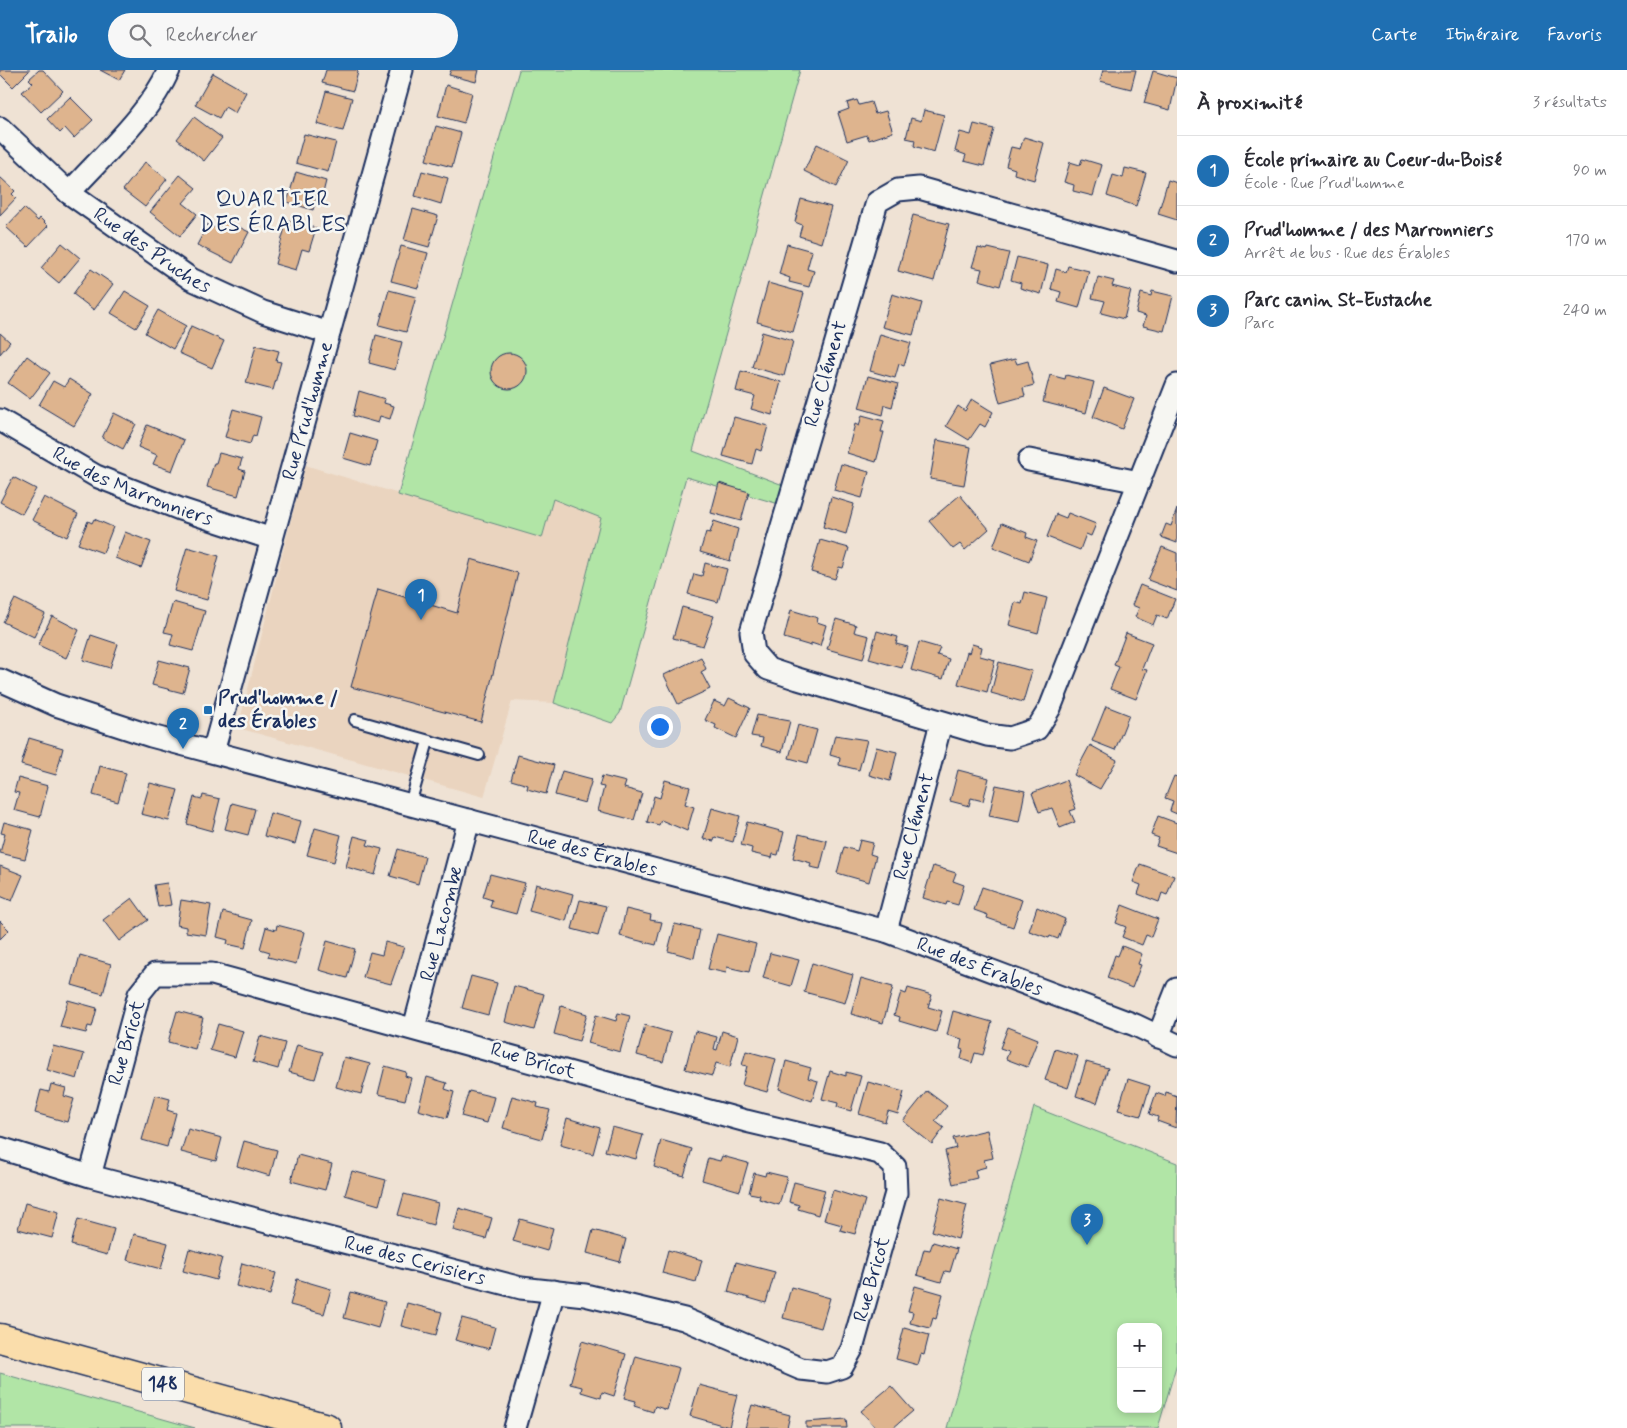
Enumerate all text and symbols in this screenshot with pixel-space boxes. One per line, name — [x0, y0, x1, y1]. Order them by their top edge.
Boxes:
search box — [108, 13, 458, 58]
text: Trailo — [25, 20, 78, 51]
icon: search — [126, 21, 154, 49]
text: Rechercher — [166, 23, 258, 48]
text: Carte — [1371, 23, 1417, 47]
text: Itinéraire — [1445, 23, 1519, 47]
text: Favoris — [1547, 23, 1602, 47]
text: À proximité — [1197, 89, 1303, 117]
text: 3 résultats — [1533, 92, 1607, 113]
text: École primaire au Coeur‑du‑Boisé — [1244, 148, 1502, 173]
text: 1 — [1209, 160, 1217, 181]
text: 90 m — [1573, 160, 1607, 181]
text: École · Rue Prud'homme — [1244, 173, 1405, 194]
district label: QUARTIER DES ÉRABLES — [199, 186, 347, 239]
street label: Rue des Pruches — [88, 201, 215, 300]
text: Prud'homme / des Marronniers — [1244, 218, 1493, 243]
text: 2 — [1209, 230, 1217, 251]
text: 170 m — [1565, 230, 1607, 251]
text: Arrêt de bus · Rue des Érables — [1244, 243, 1450, 264]
text: Parc canin St-Eustache — [1244, 288, 1432, 313]
text: 3 — [1209, 300, 1217, 321]
text: 240 m — [1563, 300, 1607, 321]
text: Parc — [1244, 313, 1274, 334]
street label: Rue Clément — [798, 318, 854, 430]
street label: Rue Prud'homme — [275, 338, 340, 483]
street label: Rue des Marronniers — [47, 440, 217, 532]
pin: 1 — [405, 579, 437, 620]
place label: Prud'homme / des Érables — [218, 685, 338, 735]
marker: Prud'homme / des Érables — [202, 704, 214, 716]
pin: 2 — [167, 708, 199, 749]
your location — [647, 714, 673, 740]
street label: Rue Clément — [887, 770, 941, 883]
street label: Rue des Érables — [525, 823, 660, 883]
street label: Rue Lacombe — [413, 863, 470, 984]
street label: Rue des Érables — [913, 930, 1047, 1003]
street label: Rue Bricot — [102, 997, 152, 1089]
street label: Rue Bricot — [487, 1036, 579, 1086]
pin: 3 — [1071, 1204, 1103, 1245]
street label: Rue des Cerisiers — [341, 1229, 489, 1292]
street label: Rue Bricot — [847, 1233, 897, 1325]
map controls — [1117, 1323, 1162, 1413]
button: + — [1117, 1323, 1162, 1368]
road number: 148 — [142, 1368, 184, 1400]
button: − — [1117, 1368, 1162, 1413]

